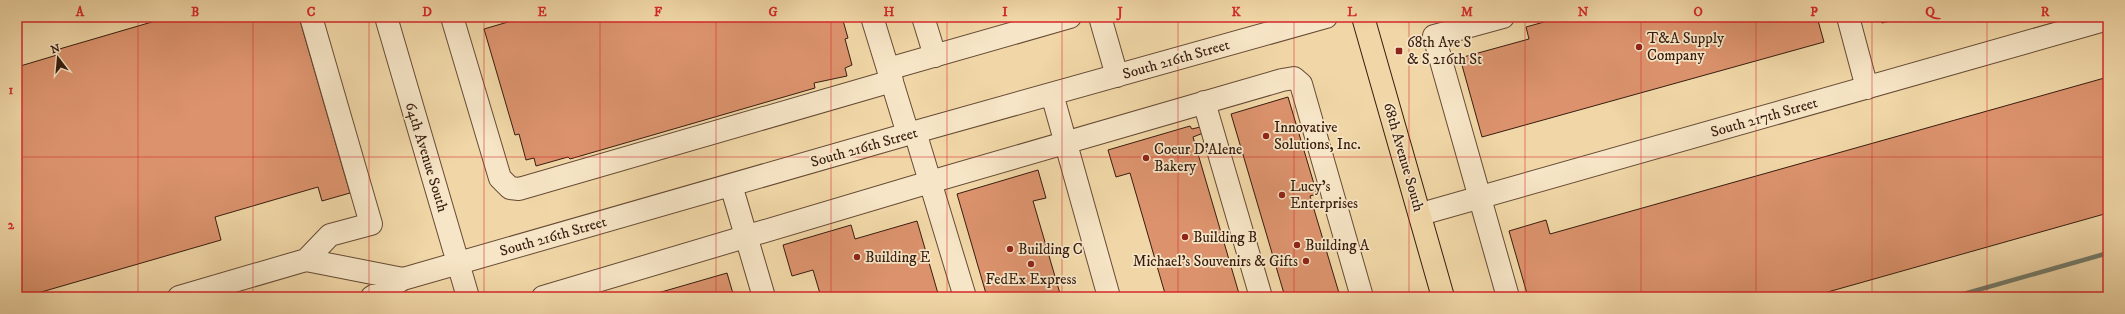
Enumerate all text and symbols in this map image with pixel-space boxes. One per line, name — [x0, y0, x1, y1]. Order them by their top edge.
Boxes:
text: A — [75, 4, 85, 20]
text: B — [191, 4, 199, 20]
text: C — [307, 4, 316, 20]
text: D — [422, 4, 432, 20]
text: E — [537, 4, 547, 20]
text: F — [654, 4, 663, 20]
text: G — [768, 4, 778, 20]
text: H — [884, 4, 895, 20]
text: I — [1002, 4, 1008, 20]
text: J — [1115, 4, 1123, 21]
text: K — [1231, 4, 1241, 20]
text: L — [1347, 4, 1357, 20]
text: M — [1461, 4, 1473, 20]
text: N — [1578, 4, 1589, 20]
text: O — [1693, 4, 1703, 20]
text: P — [1810, 4, 1818, 20]
text: Q — [1925, 4, 1941, 20]
text: R — [2041, 4, 2050, 20]
place label: T&A Supply Company — [1647, 29, 1725, 65]
place label: 68th Ave S & S 216th St — [1407, 33, 1482, 69]
street label: South 216th Street — [1121, 35, 1232, 84]
north arrow — [38, 38, 78, 78]
text: N — [49, 41, 62, 57]
marker: T&A Supply Company — [1634, 42, 1644, 52]
marker: 68th Ave S & S 216th St — [1394, 46, 1404, 56]
text: 1 — [9, 82, 14, 98]
street label: South 217th Street — [1708, 93, 1820, 142]
street label: 64th Avenue South — [401, 100, 452, 214]
street label: 68th Avenue South — [1379, 100, 1428, 214]
place label: Innovative Solutions, Inc. — [1274, 118, 1361, 154]
street label: South 216th Street — [809, 123, 920, 172]
marker: Innovative Solutions, Inc. — [1261, 131, 1271, 141]
place label: Coeur D'Alene Bakery — [1154, 140, 1242, 176]
marker: Coeur D'Alene Bakery — [1141, 153, 1151, 163]
place label: Lucy's Enterprises — [1290, 177, 1358, 213]
marker: Lucy's Enterprises — [1277, 190, 1287, 200]
street label: South 216th Street — [498, 212, 609, 261]
text: 2 — [8, 217, 15, 233]
place label: Building B — [1193, 228, 1257, 247]
marker: Building B — [1180, 232, 1190, 242]
place label: Building A — [1305, 236, 1370, 255]
place label: Building C — [1018, 240, 1083, 259]
marker: Building A — [1292, 240, 1302, 250]
marker: Building C — [1005, 244, 1015, 254]
place label: Building E — [865, 248, 931, 267]
marker: Building E — [852, 252, 862, 262]
place label: Michael's Souvenirs & Gifts — [1133, 252, 1298, 271]
marker: Michael's Souvenirs & Gifts — [1301, 256, 1311, 266]
marker: FedEx Express — [1026, 259, 1036, 269]
place label: FedEx Express — [986, 270, 1077, 289]

